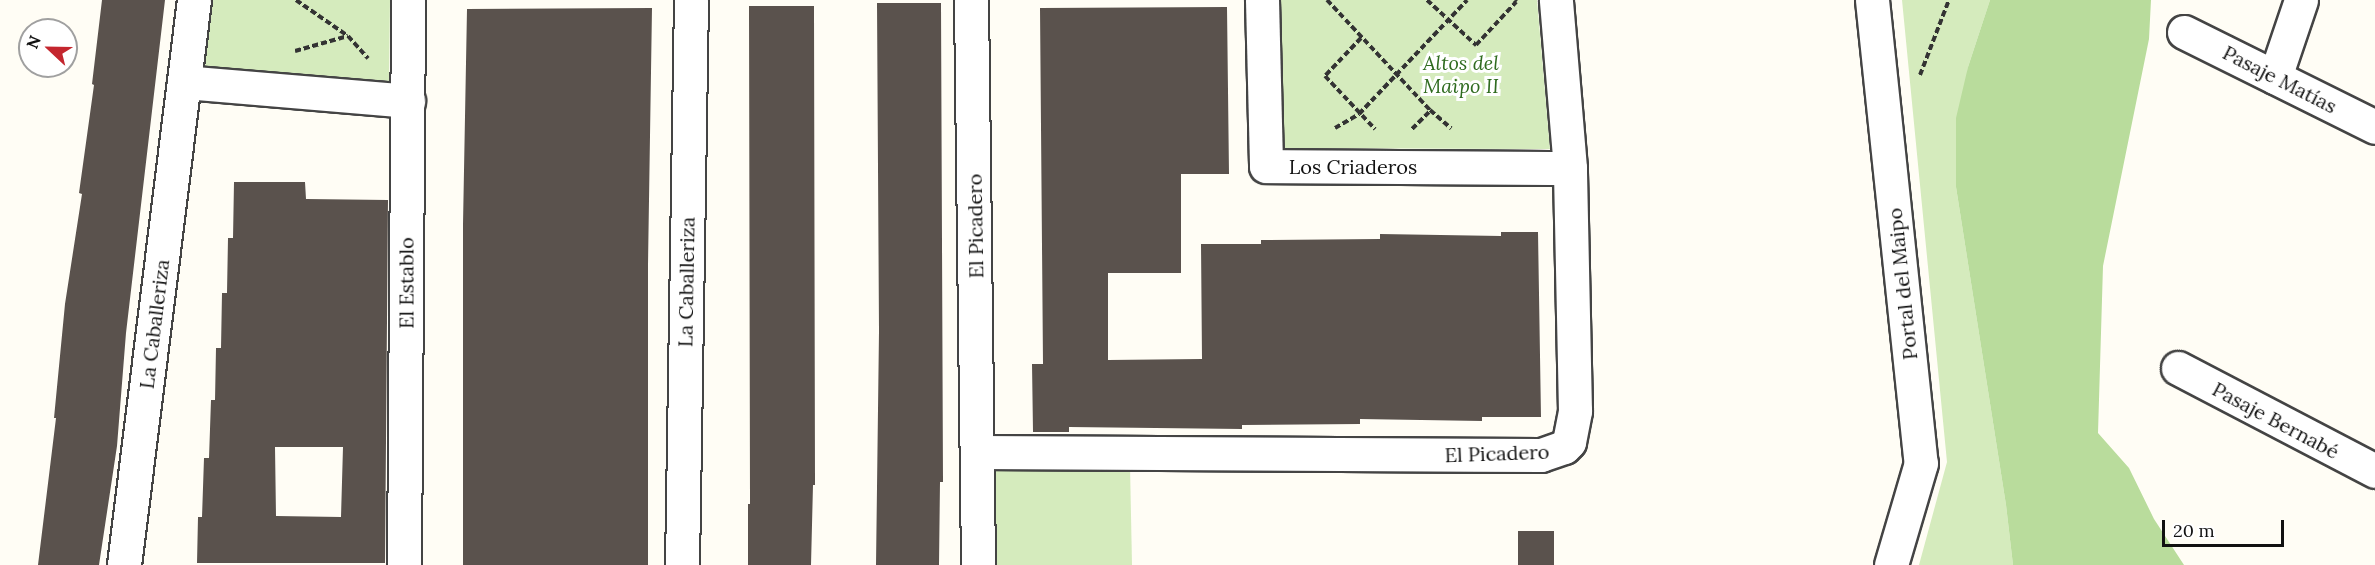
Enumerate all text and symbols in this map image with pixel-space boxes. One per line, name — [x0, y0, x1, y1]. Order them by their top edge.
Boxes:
north arrow — [18, 18, 78, 78]
text: N — [22, 33, 45, 51]
street label: Pasaje Matías — [2219, 40, 2341, 118]
park label: Altos del Maipo II — [1423, 50, 1499, 97]
street label: Los Criaderos — [1289, 154, 1417, 178]
street label: El Picadero — [962, 173, 988, 279]
street label: Portal del Maipo — [1882, 207, 1922, 361]
street label: La Caballeriza — [673, 217, 699, 347]
street label: El Establo — [394, 237, 418, 329]
street label: La Caballeriza — [134, 258, 174, 390]
street label: Pasaje Bernabé — [2209, 377, 2343, 463]
street label: El Picadero — [1444, 439, 1550, 467]
scale bar — [2165, 508, 2286, 546]
text: 20 m — [2173, 519, 2215, 542]

